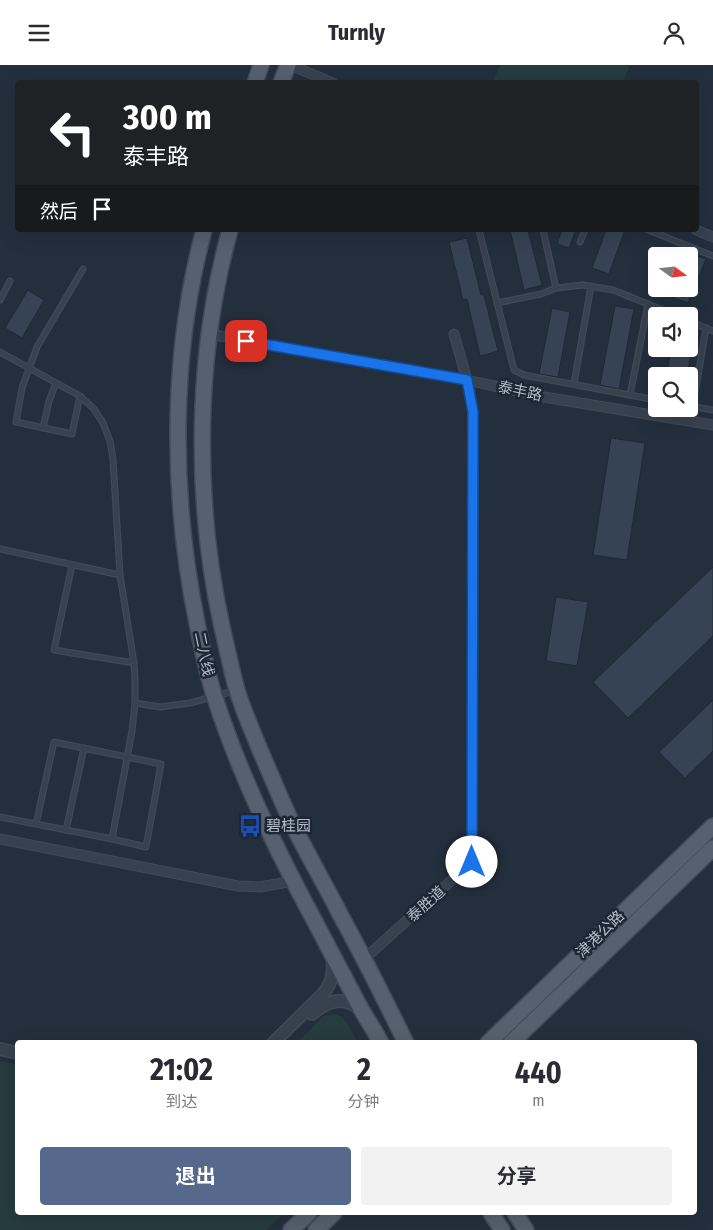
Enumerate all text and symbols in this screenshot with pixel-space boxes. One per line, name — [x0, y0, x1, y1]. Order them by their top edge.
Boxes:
icon: menu — [25, 19, 53, 47]
text: Turnly — [328, 19, 385, 46]
icon: person — [660, 19, 688, 47]
text: 300 m — [123, 96, 212, 138]
icon: left — [40, 100, 105, 165]
text: 泰丰路 — [123, 143, 189, 170]
icon: arrive — [88, 195, 116, 223]
text: 然后 — [40, 200, 78, 223]
north arrow — [648, 247, 698, 297]
map controls — [648, 247, 698, 417]
button: sound — [648, 307, 698, 357]
pin — [225, 320, 267, 362]
icon: arrive — [232, 327, 260, 355]
button: search — [648, 367, 698, 417]
street label: 泰丰路 — [496, 378, 544, 404]
street label: 二八线 — [191, 630, 217, 678]
bus stop icon: 碧桂园 — [237, 813, 263, 839]
place label: 碧桂园 — [266, 817, 311, 835]
position arrow — [445, 835, 497, 887]
street label: 泰胜道 — [403, 882, 449, 926]
street label: 津港公路 — [572, 907, 628, 961]
text: 21:02 — [150, 1052, 213, 1088]
text: 2 — [357, 1052, 371, 1088]
text: 440 — [515, 1055, 562, 1091]
text: m — [532, 1091, 545, 1110]
text: 到达 — [165, 1092, 197, 1111]
text: 分钟 — [348, 1092, 380, 1111]
button: 退出 — [40, 1147, 351, 1205]
button: 分享 — [361, 1147, 672, 1205]

